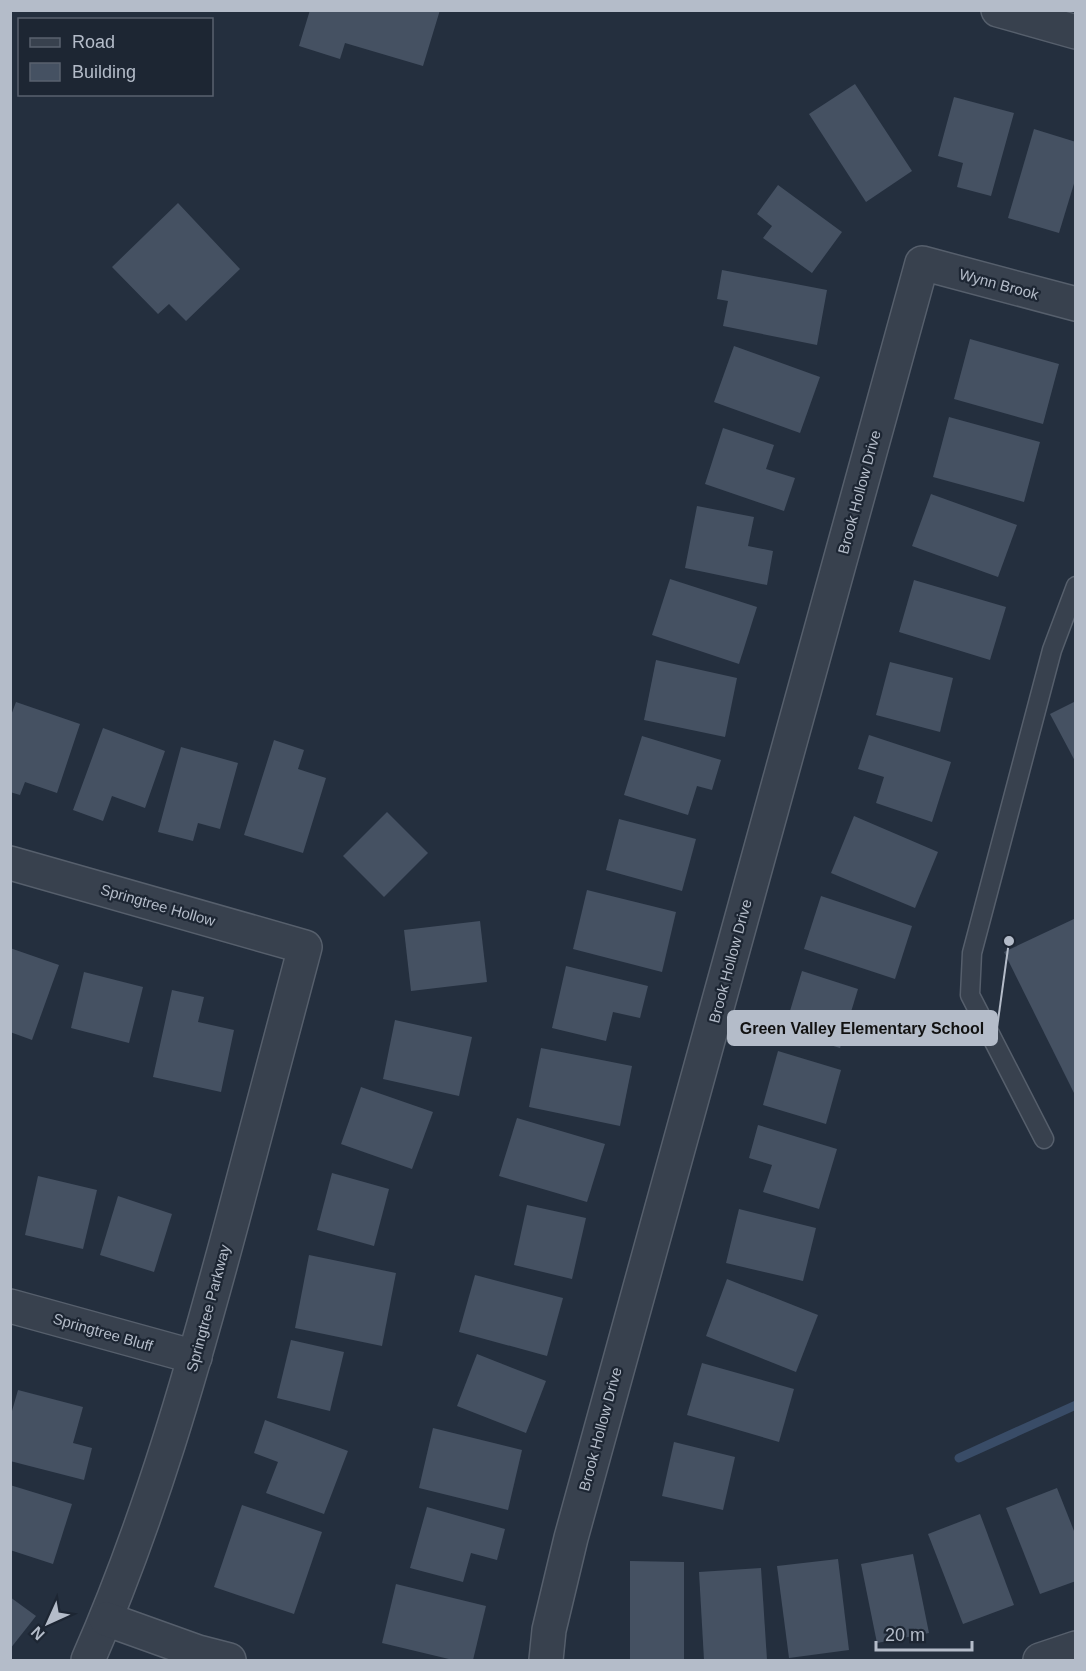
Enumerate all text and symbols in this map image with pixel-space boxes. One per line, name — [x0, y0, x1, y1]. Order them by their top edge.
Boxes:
legend — [18, 18, 213, 96]
text: Road — [72, 32, 115, 52]
text: Building — [72, 62, 136, 82]
street label: Wynn Brook — [957, 265, 1041, 303]
street label: Brook Hollow Drive — [834, 428, 884, 556]
street label: Springtree Hollow — [99, 881, 217, 930]
street label: Brook Hollow Drive — [705, 897, 755, 1025]
callout: Green Valley Elementary School — [728, 1011, 997, 1045]
text: Green Valley Elementary School — [740, 1020, 984, 1037]
street label: Springtree Parkway — [183, 1242, 233, 1373]
street label: Springtree Bluff — [51, 1310, 156, 1355]
street label: Brook Hollow Drive — [575, 1365, 625, 1493]
north arrow — [18, 1593, 78, 1653]
scale bar — [876, 1614, 972, 1652]
text: N — [28, 1623, 48, 1643]
text: 20 m — [885, 1625, 925, 1645]

